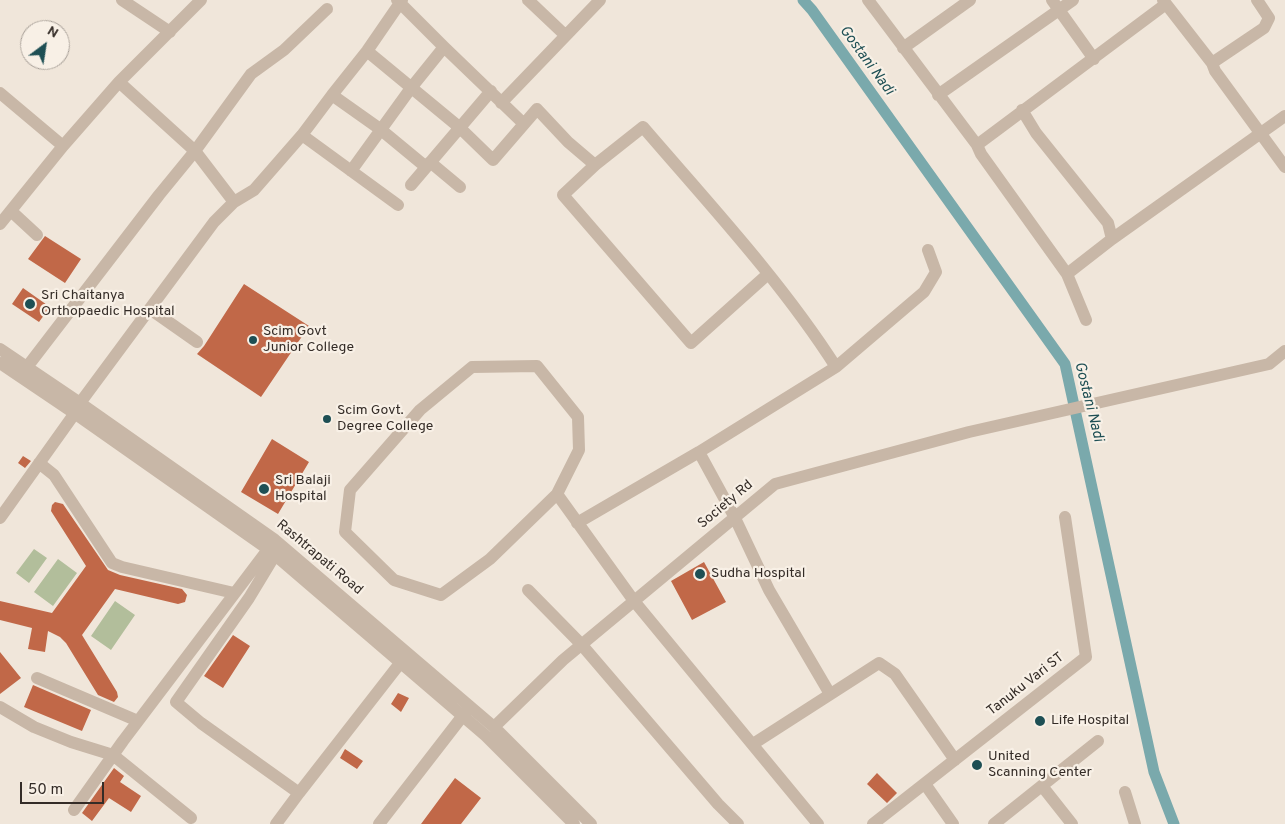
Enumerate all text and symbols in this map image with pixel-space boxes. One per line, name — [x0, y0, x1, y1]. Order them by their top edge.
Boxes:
north arrow — [20, 20, 70, 70]
text: N — [44, 23, 61, 42]
water label: Gostani Nadi — [835, 23, 897, 99]
place label: Sri Chaitanya Orthopaedic Hospital — [41, 288, 175, 321]
marker: Sri Chaitanya Orthopaedic Hospital — [23, 297, 37, 311]
place label: Scim Govt Junior College — [263, 324, 354, 357]
marker: Scim Govt Junior College — [247, 334, 259, 346]
water label: Gostani Nadi — [1069, 360, 1107, 444]
place label: Scim Govt. Degree College — [337, 403, 433, 436]
marker: Scim Govt. Degree College — [321, 413, 333, 425]
place label: Sri Balaji Hospital — [275, 473, 331, 506]
street label: Society Rd — [695, 477, 757, 533]
marker: Sri Balaji Hospital — [257, 482, 271, 496]
street label: Rashtrapati Road — [272, 517, 366, 599]
place label: Sudha Hospital — [711, 566, 805, 582]
marker: Sudha Hospital — [693, 567, 707, 581]
street label: Tanuku Vari ST — [984, 650, 1068, 720]
place label: Life Hospital — [1051, 713, 1129, 729]
marker: Life Hospital — [1033, 714, 1047, 728]
place label: United Scanning Center — [988, 749, 1092, 782]
marker: United Scanning Center — [970, 758, 984, 772]
scale bar — [22, 772, 106, 804]
text: 50 m — [28, 781, 63, 800]

